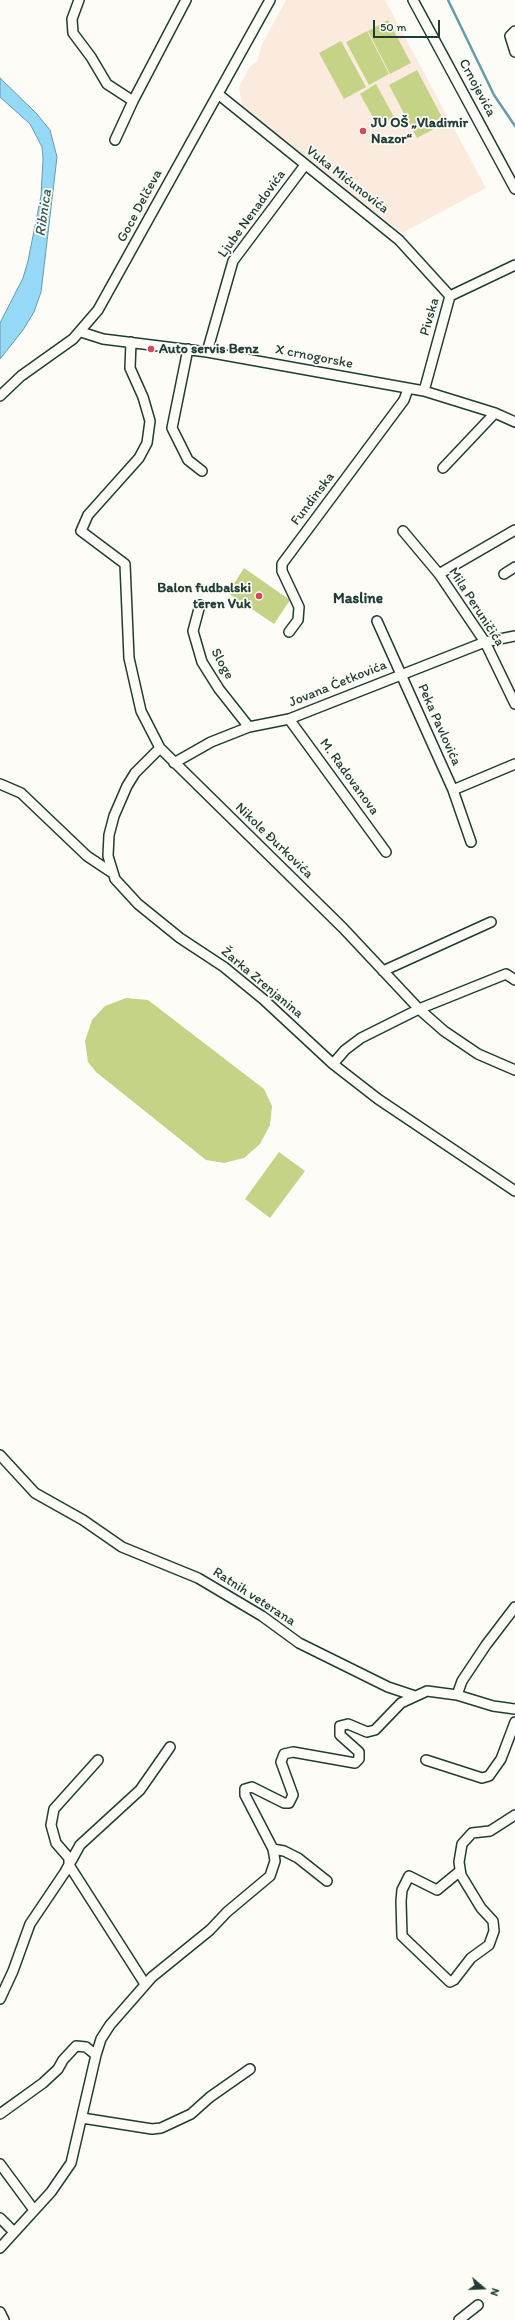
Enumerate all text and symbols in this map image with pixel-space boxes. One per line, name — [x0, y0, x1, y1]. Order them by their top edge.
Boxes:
scale bar — [375, 12, 442, 38]
text: 50 m — [380, 20, 406, 34]
street label: Crnojevića — [455, 56, 499, 120]
place label: JU OŠ „Vladimir Nazor“ — [371, 115, 468, 148]
marker: JU OŠ „Vladimir Nazor“ — [358, 126, 368, 136]
street label: Vuka Mićunovića — [302, 142, 392, 218]
street label: Goce Delčeva — [114, 167, 166, 245]
street label: Ljube Nenadovića — [215, 167, 289, 261]
water label: Ribnica — [32, 188, 56, 238]
street label: Pivska — [417, 296, 443, 338]
place label: Auto servis Benz — [159, 341, 259, 357]
street label: X crnogorske — [274, 341, 354, 373]
marker: Auto servis Benz — [146, 344, 156, 354]
street label: Fundinska — [288, 469, 338, 529]
street label: Mila Peruničića — [444, 564, 508, 650]
place label: Balon fudbalski teren Vuk — [157, 580, 251, 612]
district label: Masline — [333, 590, 383, 608]
marker: Balon fudbalski teren Vuk — [254, 591, 264, 601]
street label: Sloge — [207, 646, 237, 682]
street label: Jovana Ćetkovića — [287, 657, 389, 711]
street label: Peka Pavlovića — [413, 682, 465, 768]
street label: M. Radovanova — [316, 735, 382, 819]
street label: Nikole Đurkovića — [231, 799, 317, 883]
street label: Žarka Zrenjanina — [217, 944, 307, 1022]
street label: Ratnih veterana — [209, 1564, 299, 1630]
north arrow — [463, 2268, 503, 2308]
text: N — [487, 2286, 502, 2298]

